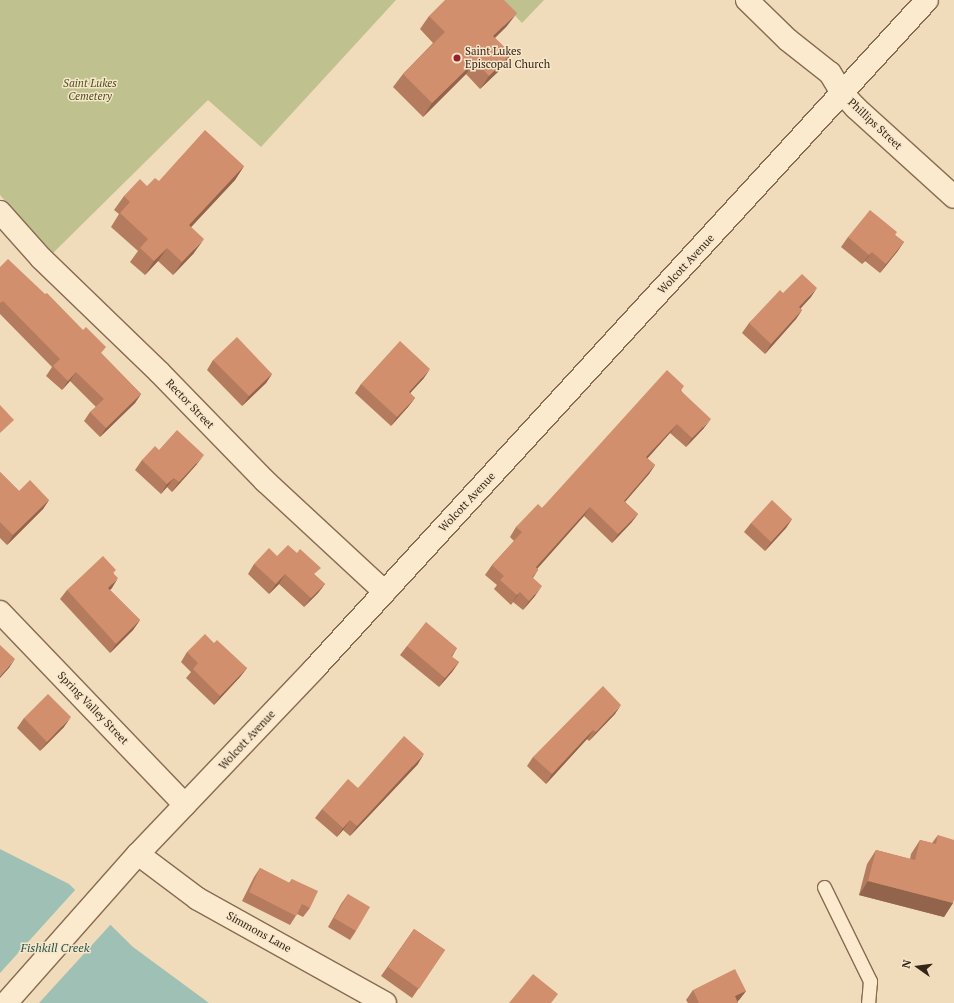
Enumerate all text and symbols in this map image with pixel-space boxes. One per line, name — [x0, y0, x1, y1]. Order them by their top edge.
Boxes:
place label: Saint Lukes Episcopal Church — [465, 45, 550, 71]
marker: Saint Lukes Episcopal Church — [452, 53, 462, 63]
park label: Saint Lukes Cemetery — [63, 77, 117, 103]
street label: Phillips Street — [845, 96, 905, 152]
street label: Wolcott Avenue — [655, 231, 717, 297]
street label: Rector Street — [163, 376, 217, 432]
street label: Wolcott Avenue — [436, 469, 498, 535]
street label: Spring Valley Street — [55, 669, 131, 747]
street label: Wolcott Avenue — [216, 707, 278, 773]
street label: Simmons Lane — [224, 909, 294, 955]
water label: Fishkill Creek — [21, 941, 89, 955]
north arrow — [898, 947, 938, 987]
text: N — [899, 958, 914, 970]

